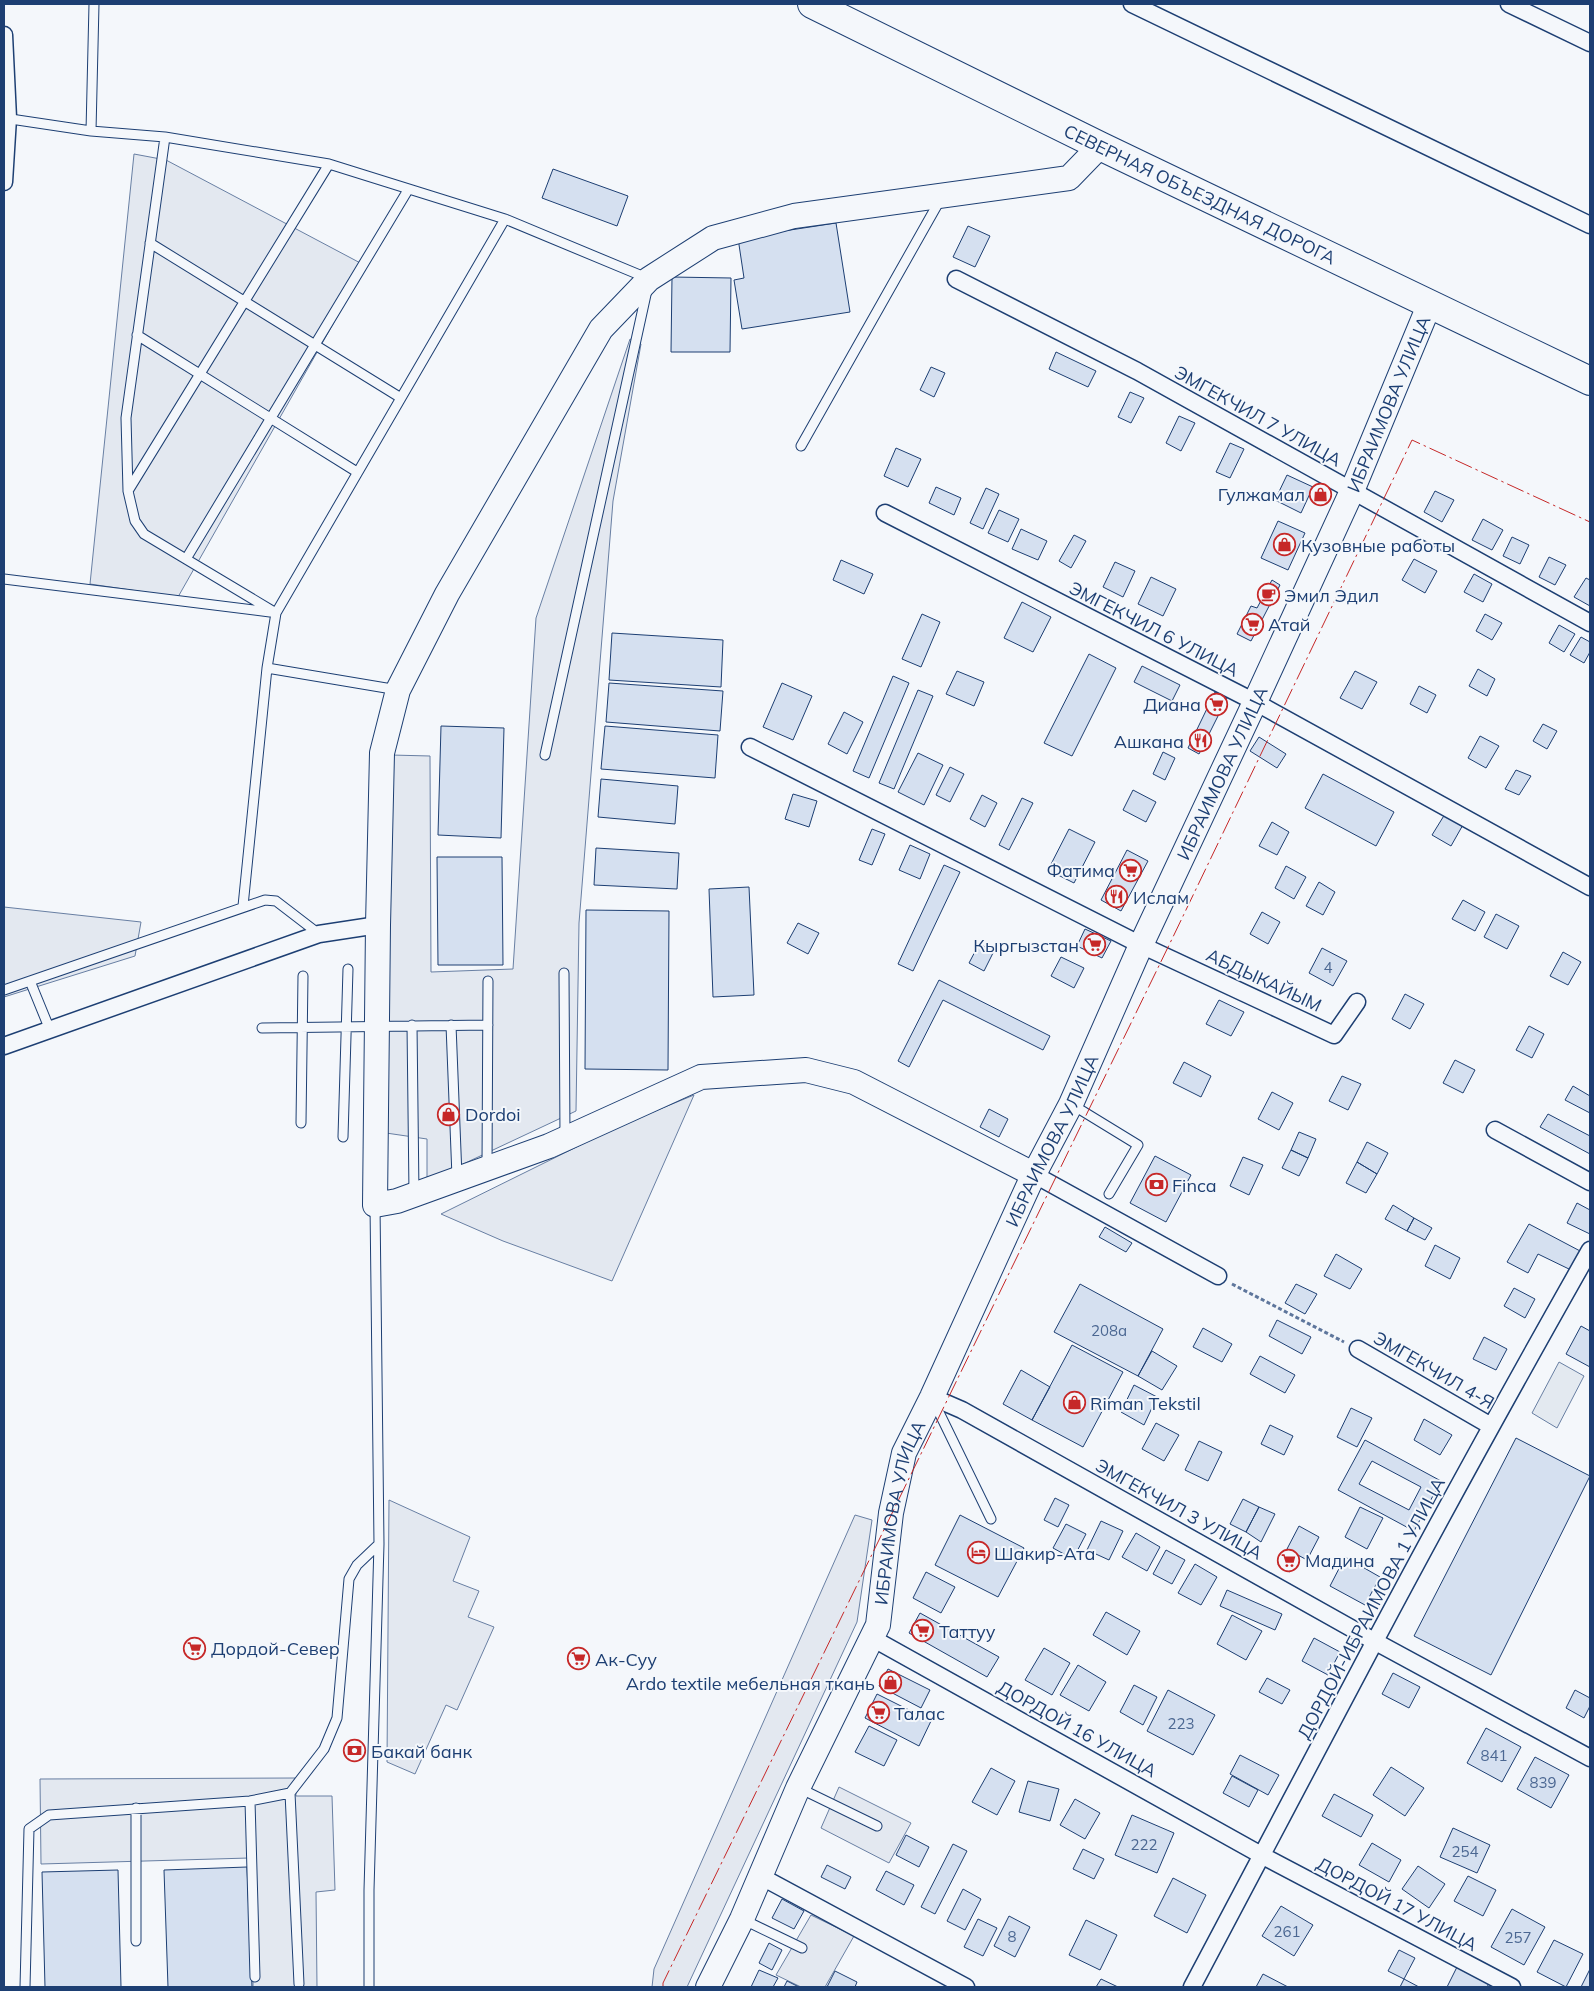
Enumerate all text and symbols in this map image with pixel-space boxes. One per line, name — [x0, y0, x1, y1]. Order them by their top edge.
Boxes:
street label: СЕВЕРНАЯ ОБЪЕЗДНАЯ ДОРОГА — [1060, 119, 1340, 269]
street label: ИБРАИМОВА УЛИЦА — [1341, 312, 1435, 495]
street label: ЭМГЕКЧИЛ 7 УЛИЦА — [1171, 361, 1345, 471]
shop icon: Гулжамал — [1309, 482, 1333, 506]
place label: Гулжамал — [1218, 483, 1305, 506]
shop icon: Кузовные работы — [1273, 533, 1297, 557]
place label: Кузовные работы — [1301, 534, 1455, 557]
street label: ЭМГЕКЧИЛ 6 УЛИЦА — [1065, 576, 1243, 682]
cafe icon: Эмил Эдил — [1256, 583, 1280, 607]
place label: Эмил Эдил — [1284, 584, 1379, 607]
supermarket icon: Атай — [1240, 612, 1264, 636]
place label: Атай — [1268, 613, 1311, 636]
street label: ИБРАИМОВА УЛИЦА — [1171, 683, 1272, 863]
supermarket icon: Диана — [1205, 692, 1229, 716]
place label: Диана — [1143, 693, 1201, 716]
restaurant icon: Ашкана — [1188, 729, 1212, 753]
place label: Ашкана — [1114, 730, 1184, 753]
supermarket icon: Фатима — [1119, 858, 1143, 882]
place label: Фатима — [1046, 859, 1115, 882]
restaurant icon: Ислам — [1105, 885, 1129, 909]
place label: Ислам — [1133, 886, 1189, 909]
supermarket icon: Кыргызстан — [1083, 933, 1107, 957]
place label: Кыргызстан — [973, 934, 1079, 957]
street label: АБДЫКАЙЫМ — [1203, 943, 1325, 1017]
house number: 4 — [1323, 958, 1333, 977]
street label: ИБРАИМОВА УЛИЦА — [1000, 1051, 1103, 1230]
shop icon: Dordoi — [437, 1102, 461, 1126]
place label: Dordoi — [465, 1103, 521, 1126]
bank icon: Finca — [1144, 1173, 1168, 1197]
place label: Finca — [1172, 1174, 1217, 1197]
house number: 208а — [1091, 1321, 1127, 1340]
street label: ЭМГЕКЧИЛ 4-Я — [1369, 1326, 1499, 1414]
shop icon: Riman Tekstil — [1062, 1391, 1086, 1415]
place label: Riman Tekstil — [1090, 1392, 1201, 1415]
street label: ИБРАИМОВА УЛИЦА — [869, 1416, 930, 1606]
street label: ЭМГЕКЧИЛ 3 УЛИЦА — [1092, 1454, 1266, 1564]
street label: ДОРДОЙ-ИБРАИМОВА 1 УЛИЦА — [1292, 1473, 1450, 1743]
hotel icon: Шакир-Ата — [966, 1541, 990, 1565]
place label: Шакир-Ата — [994, 1542, 1095, 1565]
supermarket icon: Мадина — [1277, 1548, 1301, 1572]
place label: Мадина — [1305, 1549, 1375, 1572]
supermarket icon: Таттуу — [911, 1619, 935, 1643]
place label: Таттуу — [939, 1620, 996, 1643]
supermarket icon: Дордой-Север — [183, 1636, 207, 1660]
place label: Дордой-Север — [211, 1637, 340, 1660]
supermarket icon: Ак-Суу — [567, 1647, 591, 1671]
place label: Ак-Суу — [595, 1648, 657, 1671]
shop icon: Ardo textile мебельная ткань — [879, 1671, 903, 1695]
place label: Ardo textile мебельная ткань — [626, 1672, 875, 1695]
street label: ДОРДОЙ 16 УЛИЦА — [993, 1676, 1161, 1782]
supermarket icon: Талас — [866, 1701, 890, 1725]
place label: Талас — [894, 1702, 945, 1725]
house number: 223 — [1167, 1714, 1195, 1733]
bank icon: Бакай банк — [343, 1739, 367, 1763]
place label: Бакай банк — [371, 1740, 472, 1763]
house number: 841 — [1480, 1746, 1508, 1765]
house number: 839 — [1529, 1773, 1557, 1792]
house number: 222 — [1130, 1835, 1158, 1854]
house number: 254 — [1451, 1842, 1479, 1861]
street label: ДОРДОЙ 17 УЛИЦА — [1313, 1852, 1481, 1956]
house number: 261 — [1273, 1922, 1301, 1941]
house number: 8 — [1007, 1927, 1017, 1946]
house number: 257 — [1504, 1928, 1532, 1947]

